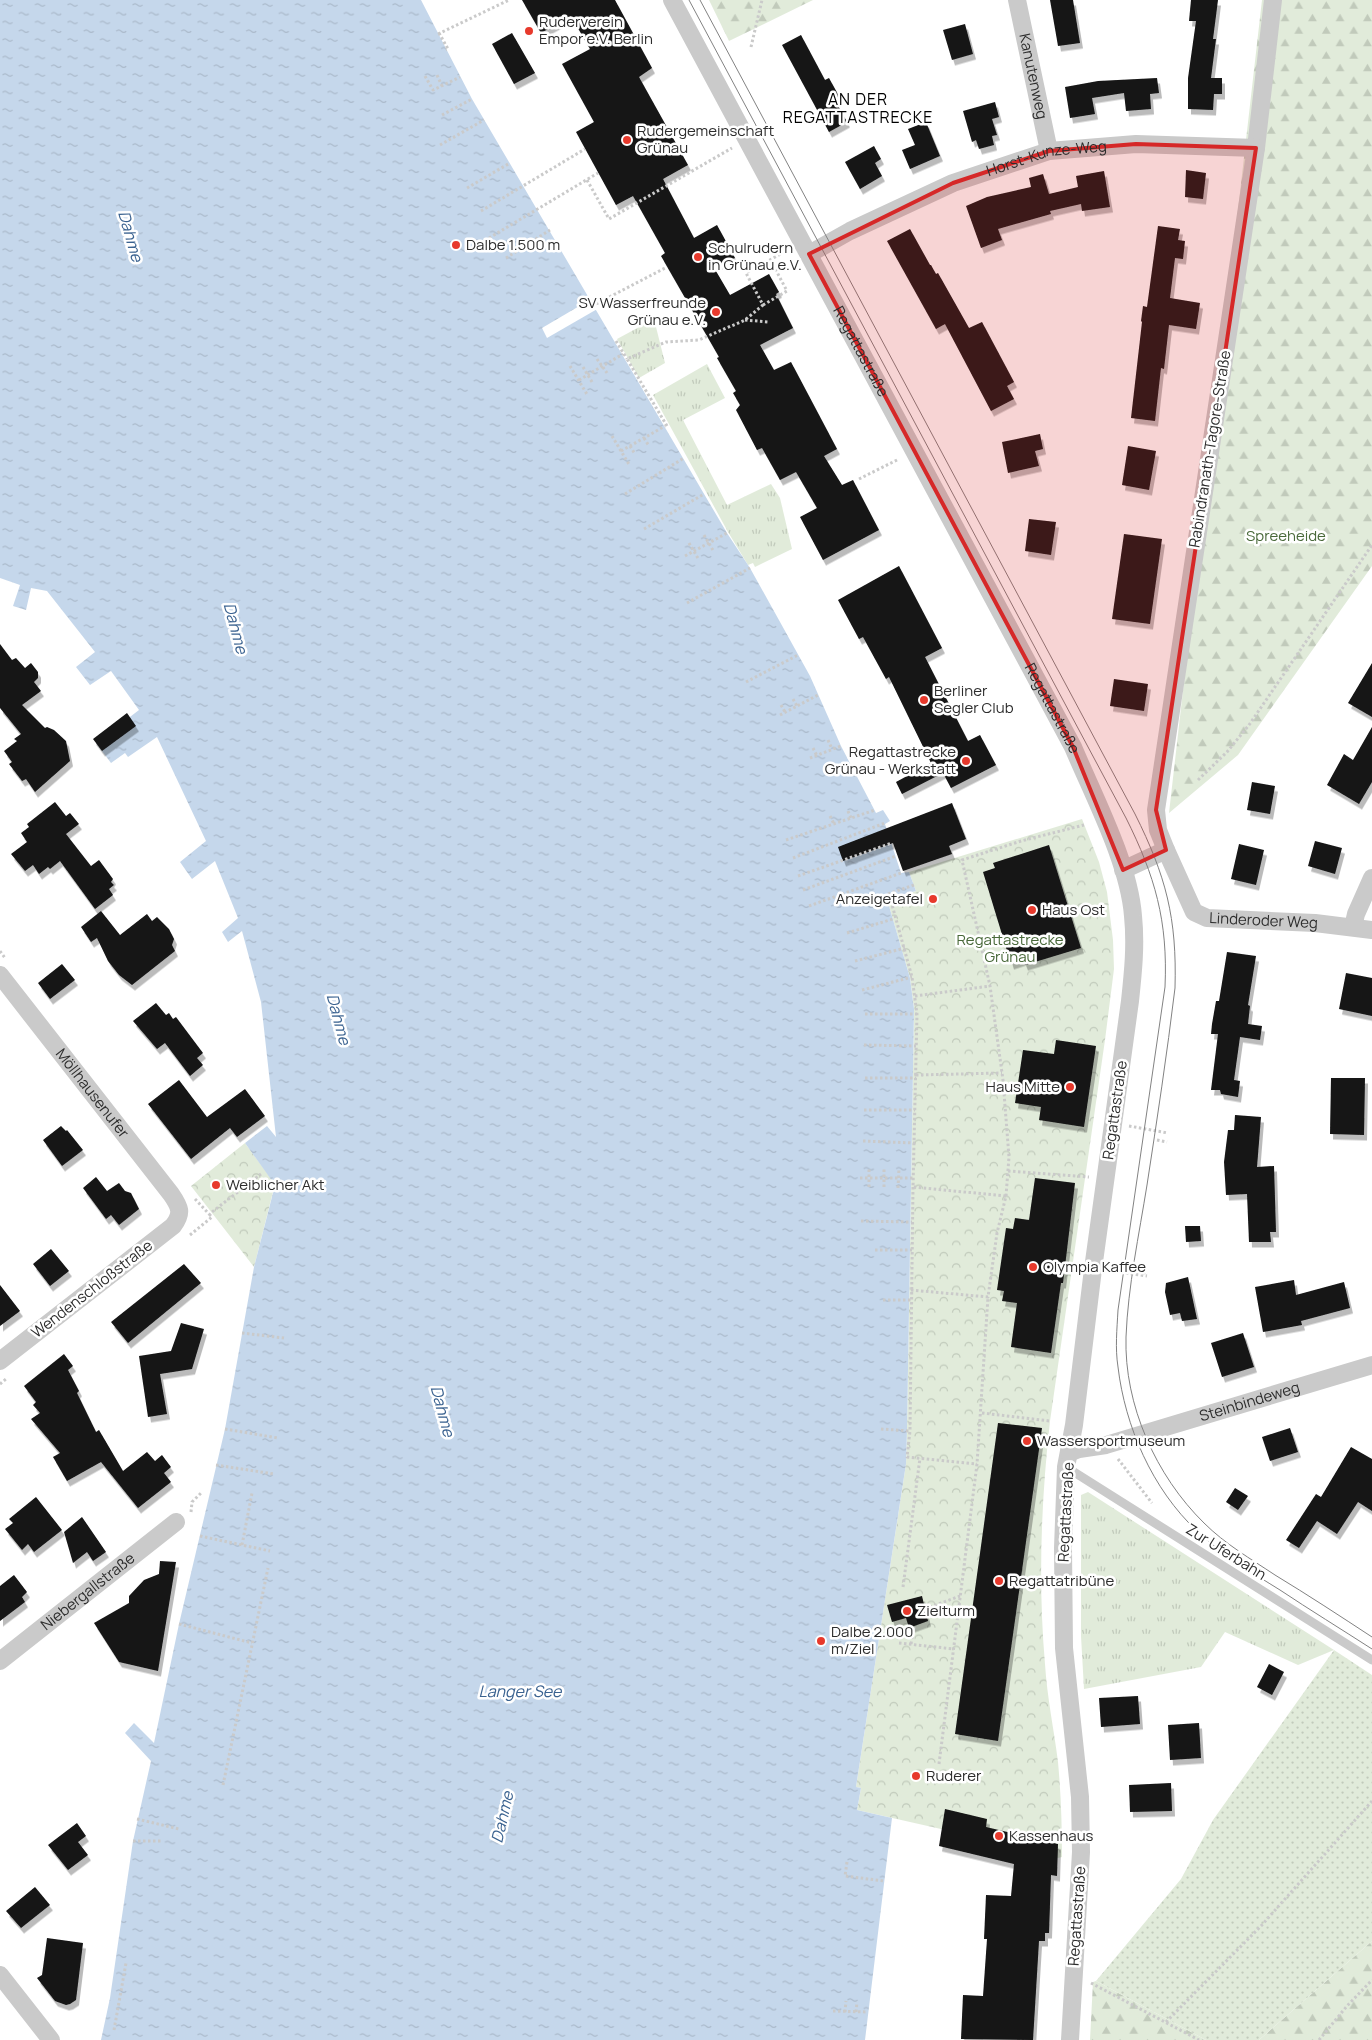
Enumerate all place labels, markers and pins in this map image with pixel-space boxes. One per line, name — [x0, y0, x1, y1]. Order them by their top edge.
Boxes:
place label: Ruderverein Empor e.V. Berlin — [539, 11, 653, 49]
marker: Ruderverein Empor e.V. Berlin — [523, 25, 535, 37]
place label: Rudergemeinschaft Grünau — [637, 120, 774, 158]
marker: Rudergemeinschaft Grünau — [621, 134, 633, 146]
place label: Dalbe 1.500 m — [466, 234, 560, 255]
place label: Schulrudern in Grünau e.V. — [708, 237, 802, 275]
marker: Dalbe 1.500 m — [450, 239, 462, 251]
marker: Schulrudern in Grünau e.V. — [692, 251, 704, 263]
place label: SV Wasserfreunde Grünau e.V. — [579, 292, 706, 330]
marker: SV Wasserfreunde Grünau e.V. — [710, 306, 722, 318]
place label: Berliner Segler Club — [934, 680, 1014, 718]
marker: Berliner Segler Club — [918, 694, 930, 706]
place label: Regattastrecke Grünau - Werkstatt — [825, 741, 956, 779]
marker: Regattastrecke Grünau - Werkstatt — [960, 755, 972, 767]
place label: Anzeigetafel — [836, 888, 923, 909]
marker: Anzeigetafel — [927, 893, 939, 905]
place label: Haus Ost — [1042, 899, 1105, 920]
marker: Haus Ost — [1026, 904, 1038, 916]
place label: Haus Mitte — [986, 1076, 1060, 1097]
marker: Haus Mitte — [1064, 1081, 1076, 1093]
place label: Weiblicher Akt — [226, 1174, 325, 1195]
marker: Weiblicher Akt — [210, 1179, 222, 1191]
place label: Olympia Kaffee — [1043, 1256, 1146, 1277]
marker: Olympia Kaffee — [1027, 1261, 1039, 1273]
place label: Wassersportmuseum — [1037, 1430, 1185, 1451]
marker: Wassersportmuseum — [1021, 1435, 1033, 1447]
place label: Regattatribüne — [1009, 1570, 1114, 1591]
marker: Regattatribüne — [993, 1575, 1005, 1587]
place label: Zielturm — [917, 1600, 975, 1621]
marker: Zielturm — [901, 1605, 913, 1617]
place label: Dalbe 2.000 m/Ziel — [831, 1621, 913, 1659]
marker: Dalbe 2.000 m/Ziel — [815, 1635, 827, 1647]
place label: Ruderer — [926, 1765, 982, 1786]
marker: Ruderer — [910, 1770, 922, 1782]
place label: Kassenhaus — [1009, 1825, 1094, 1846]
marker: Kassenhaus — [993, 1830, 1005, 1842]

